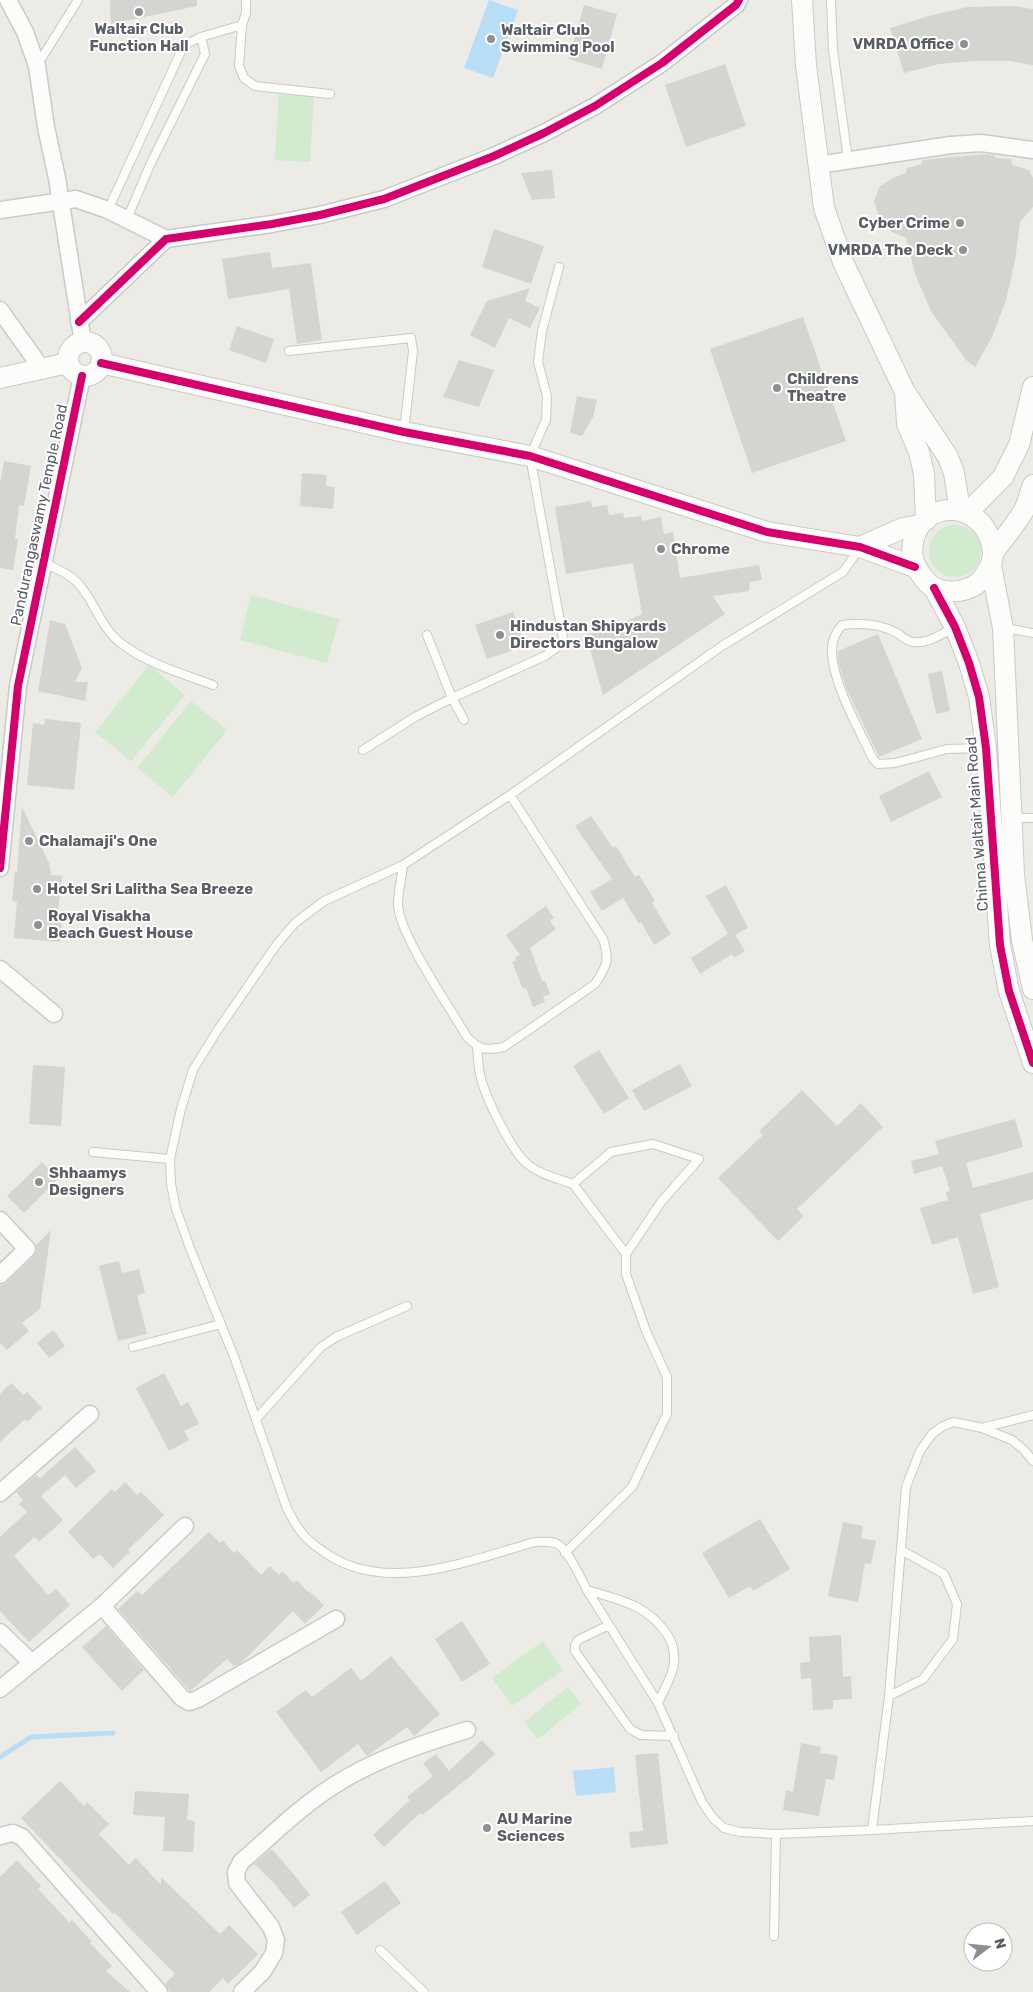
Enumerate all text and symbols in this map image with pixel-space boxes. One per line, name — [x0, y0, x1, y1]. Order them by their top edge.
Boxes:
marker: Waltair Club Function Hall — [133, 6, 145, 18]
place label: Waltair Club Function Hall — [89, 20, 189, 55]
place label: Waltair Club Swimming Pool — [501, 21, 615, 56]
marker: Waltair Club Swimming Pool — [485, 33, 497, 45]
place label: VMRDA Office — [853, 35, 954, 53]
marker: VMRDA Office — [958, 38, 970, 50]
place label: Cyber Crime — [858, 214, 950, 232]
marker: Cyber Crime — [954, 217, 966, 229]
place label: VMRDA The Deck — [828, 241, 953, 259]
marker: VMRDA The Deck — [957, 244, 969, 256]
place label: Childrens Theatre — [787, 370, 859, 405]
marker: Childrens Theatre — [771, 382, 783, 394]
street label: Pandurangaswamy Temple Road — [7, 403, 71, 627]
place label: Chrome — [671, 540, 730, 558]
marker: Chrome — [655, 543, 667, 555]
place label: Hindustan Shipyards Directors Bungalow — [510, 617, 666, 652]
marker: Hindustan Shipyards Directors Bungalow — [494, 629, 506, 641]
street label: Chinna Waltair Main Road — [962, 736, 992, 912]
place label: Chalamaji's One — [39, 832, 157, 850]
marker: Chalamaji's One — [23, 835, 35, 847]
place label: Hotel Sri Lalitha Sea Breeze — [47, 880, 253, 898]
marker: Hotel Sri Lalitha Sea Breeze — [31, 883, 43, 895]
place label: Royal Visakha Beach Guest House — [48, 907, 193, 942]
marker: Royal Visakha Beach Guest House — [32, 919, 44, 931]
place label: Shhaamys Designers — [49, 1164, 127, 1199]
marker: Shhaamys Designers — [33, 1176, 45, 1188]
place label: AU Marine Sciences — [497, 1810, 573, 1845]
marker: AU Marine Sciences — [481, 1822, 493, 1834]
north arrow — [963, 1922, 1013, 1972]
text: N — [990, 1936, 1010, 1951]

